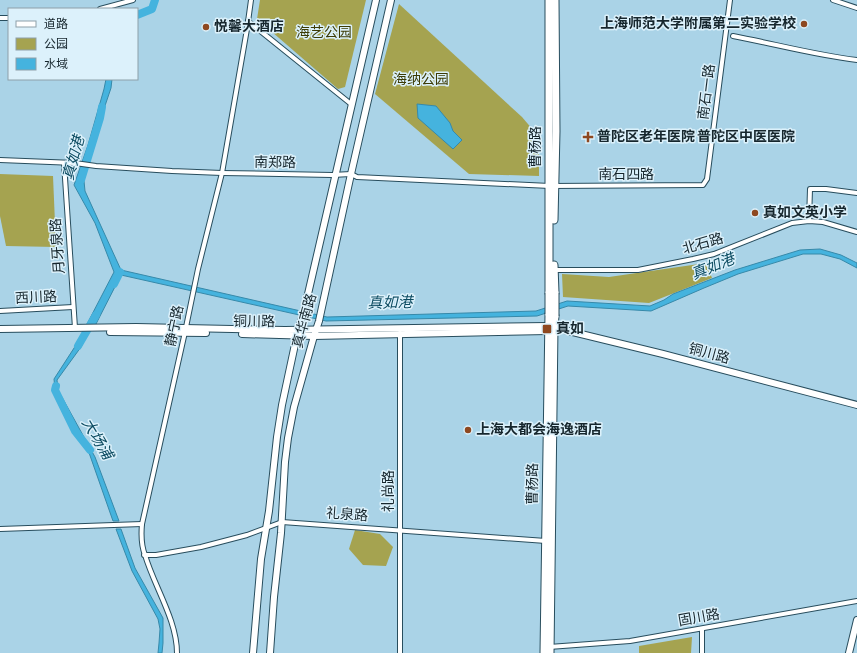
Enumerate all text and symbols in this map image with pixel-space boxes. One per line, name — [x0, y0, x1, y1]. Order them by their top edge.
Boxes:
legend — [8, 8, 138, 80]
place label: 上海师范大学附属第二实验学校 — [600, 15, 796, 31]
text: 道路 — [44, 17, 68, 30]
place label: 悦馨大酒店 — [214, 18, 284, 34]
marker: 上海师范大学附属第二实验学校 — [799, 19, 809, 29]
marker: 悦馨大酒店 — [201, 22, 211, 32]
park label: 海艺公园 — [296, 25, 352, 40]
text: 公园 — [44, 38, 68, 50]
text: 水域 — [44, 58, 68, 70]
street label: 南石一路 — [696, 63, 717, 121]
park label: 海纳公园 — [393, 71, 449, 87]
street label: 曹杨路 — [528, 126, 543, 168]
place label: 普陀区老年医院 普陀区中医医院 — [597, 128, 795, 144]
marker: 普陀区老年医院 普陀区中医医院 — [582, 131, 594, 143]
water label: 真如港 — [60, 132, 88, 182]
street label: 南郑路 — [254, 155, 296, 170]
street label: 南石四路 — [598, 167, 654, 182]
place label: 真如文英小学 — [763, 204, 847, 220]
marker: 真如文英小学 — [750, 208, 760, 218]
street label: 月牙泉路 — [47, 218, 67, 275]
street label: 北石路 — [680, 230, 725, 257]
water label: 真如港 — [689, 250, 739, 282]
street label: 西川路 — [15, 289, 57, 306]
street label: 真华南路 — [289, 292, 319, 350]
water label: 真如港 — [367, 294, 415, 311]
street label: 静宁路 — [162, 304, 186, 348]
street label: 铜川路 — [233, 314, 275, 329]
place label: 真如 — [556, 320, 584, 336]
marker: 真如 — [541, 323, 553, 335]
street label: 铜川路 — [687, 341, 731, 366]
water label: 大场浦 — [79, 415, 117, 464]
place label: 上海大都会海逸酒店 — [476, 421, 602, 437]
marker: 上海大都会海逸酒店 — [463, 425, 473, 435]
street label: 曹杨路 — [525, 463, 540, 505]
street label: 礼尚路 — [380, 470, 396, 512]
street label: 礼泉路 — [326, 505, 369, 523]
street label: 固川路 — [677, 606, 721, 629]

